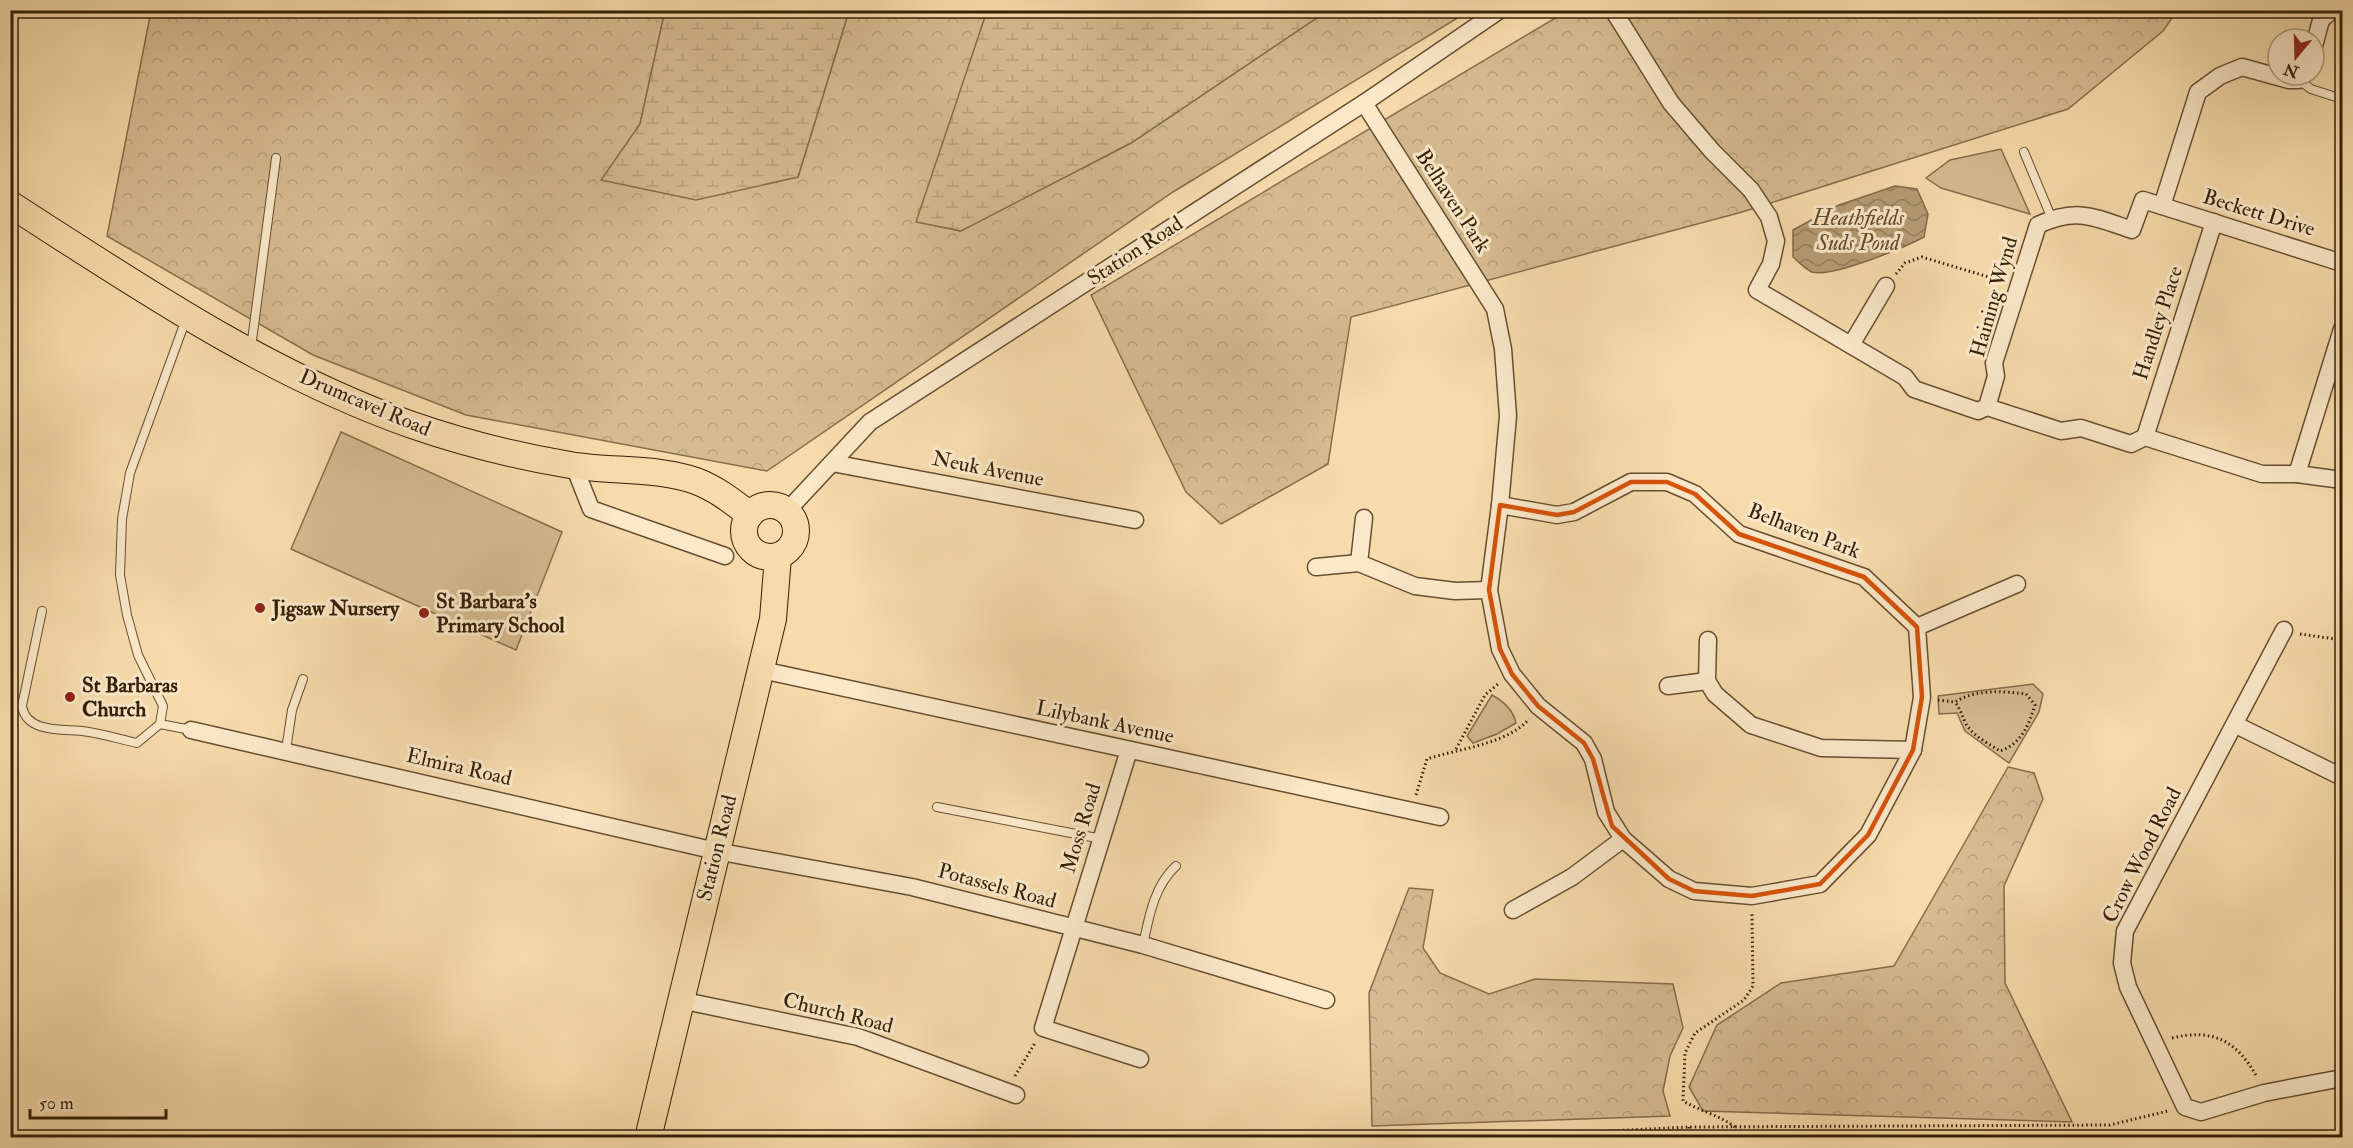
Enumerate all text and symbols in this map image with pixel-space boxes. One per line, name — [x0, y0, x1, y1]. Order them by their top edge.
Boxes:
north arrow — [2266, 27, 2326, 87]
text: N — [2281, 58, 2302, 82]
street label: Belhaven Park — [1409, 144, 1497, 258]
street label: Beckett Drive — [2200, 183, 2318, 243]
water label: Heathfields Suds Pond — [1811, 204, 1905, 257]
street label: Station Road — [1082, 210, 1188, 292]
street label: Haining Wynd — [1964, 233, 2024, 360]
street label: Handley Place — [2127, 262, 2189, 383]
street label: Drumcavel Road — [295, 363, 435, 443]
street label: Neuk Avenue — [930, 445, 1046, 493]
street label: Belhaven Park — [1744, 497, 1864, 565]
place label: St Barbara's Primary School — [436, 588, 565, 639]
place label: Jigsaw Nursery — [271, 595, 400, 622]
marker: Jigsaw Nursery — [253, 601, 267, 615]
marker: St Barbara's Primary School — [417, 606, 431, 620]
place label: St Barbaras Church — [82, 672, 178, 723]
marker: St Barbaras Church — [63, 690, 77, 704]
street label: Lilybank Avenue — [1034, 694, 1177, 750]
street label: Elmira Road — [404, 742, 515, 792]
street label: Moss Road — [1055, 779, 1108, 876]
street label: Crow Wood Road — [2096, 782, 2188, 927]
street label: Station Road — [691, 791, 743, 904]
street label: Potassels Road — [935, 857, 1060, 915]
street label: Church Road — [780, 986, 897, 1040]
scale bar — [30, 1082, 166, 1120]
text: 50 m — [39, 1092, 74, 1115]

